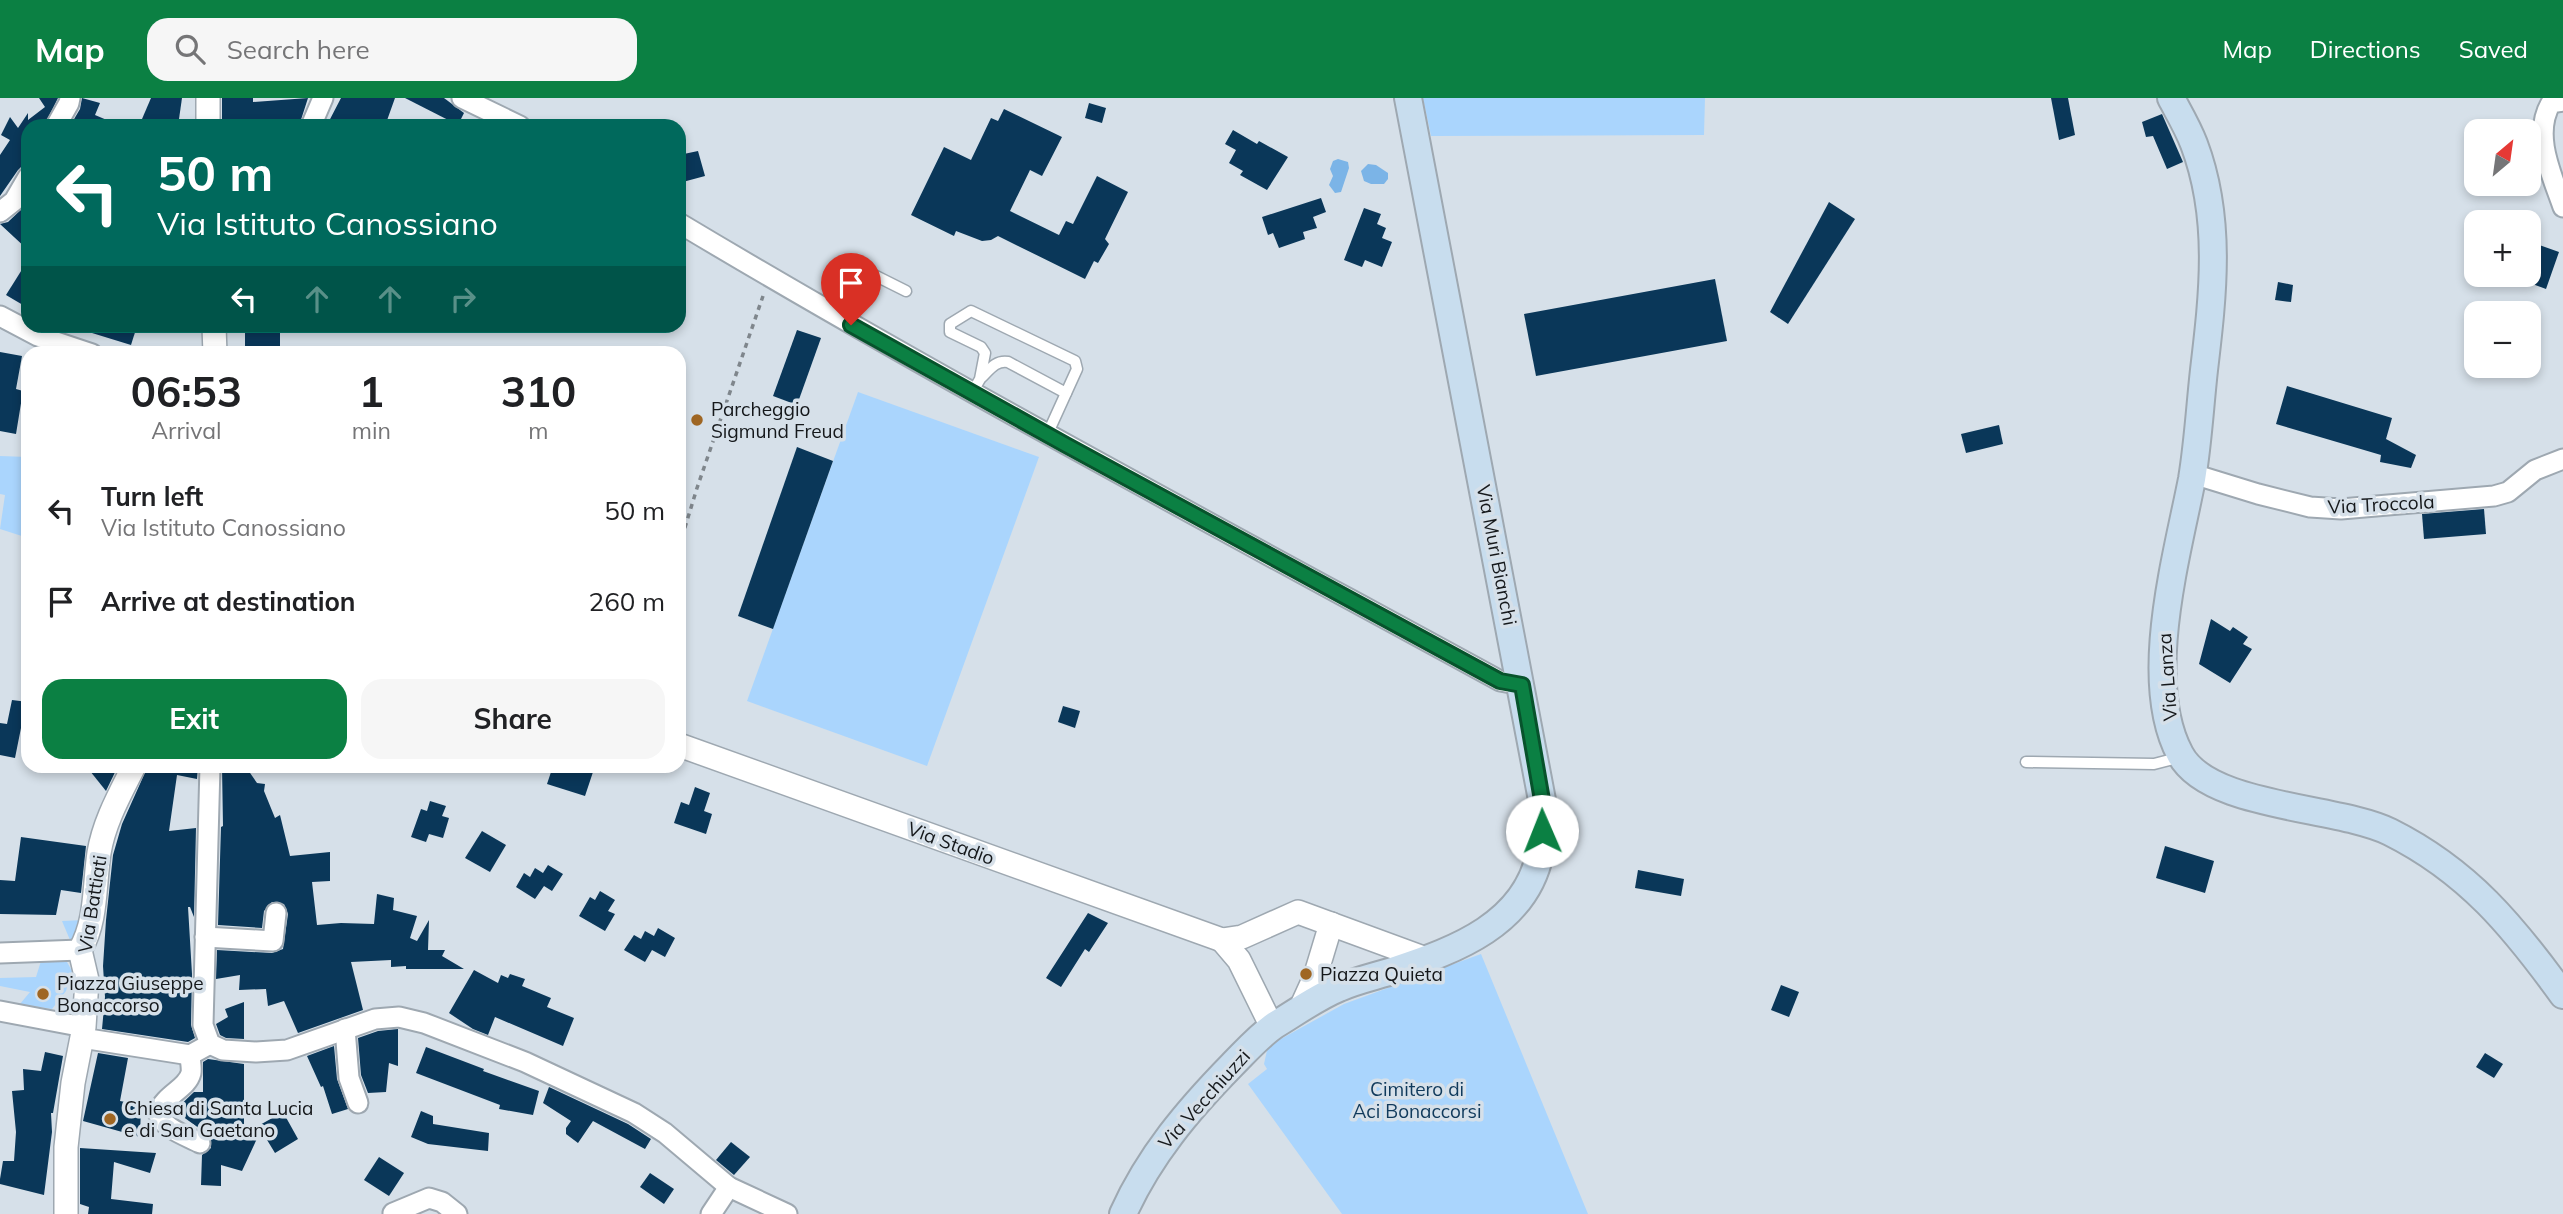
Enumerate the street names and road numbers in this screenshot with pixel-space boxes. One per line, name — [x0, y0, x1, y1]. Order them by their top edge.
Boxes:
street label: Via Muri Bianchi — [1472, 483, 1522, 627]
street label: Via Troccola — [2327, 489, 2435, 519]
street label: Via Lanza — [2152, 632, 2182, 722]
street label: Via Stadio — [904, 816, 998, 870]
street label: Via Battiati — [72, 853, 112, 955]
street label: Via Vecchiuzzi — [1153, 1044, 1255, 1154]

